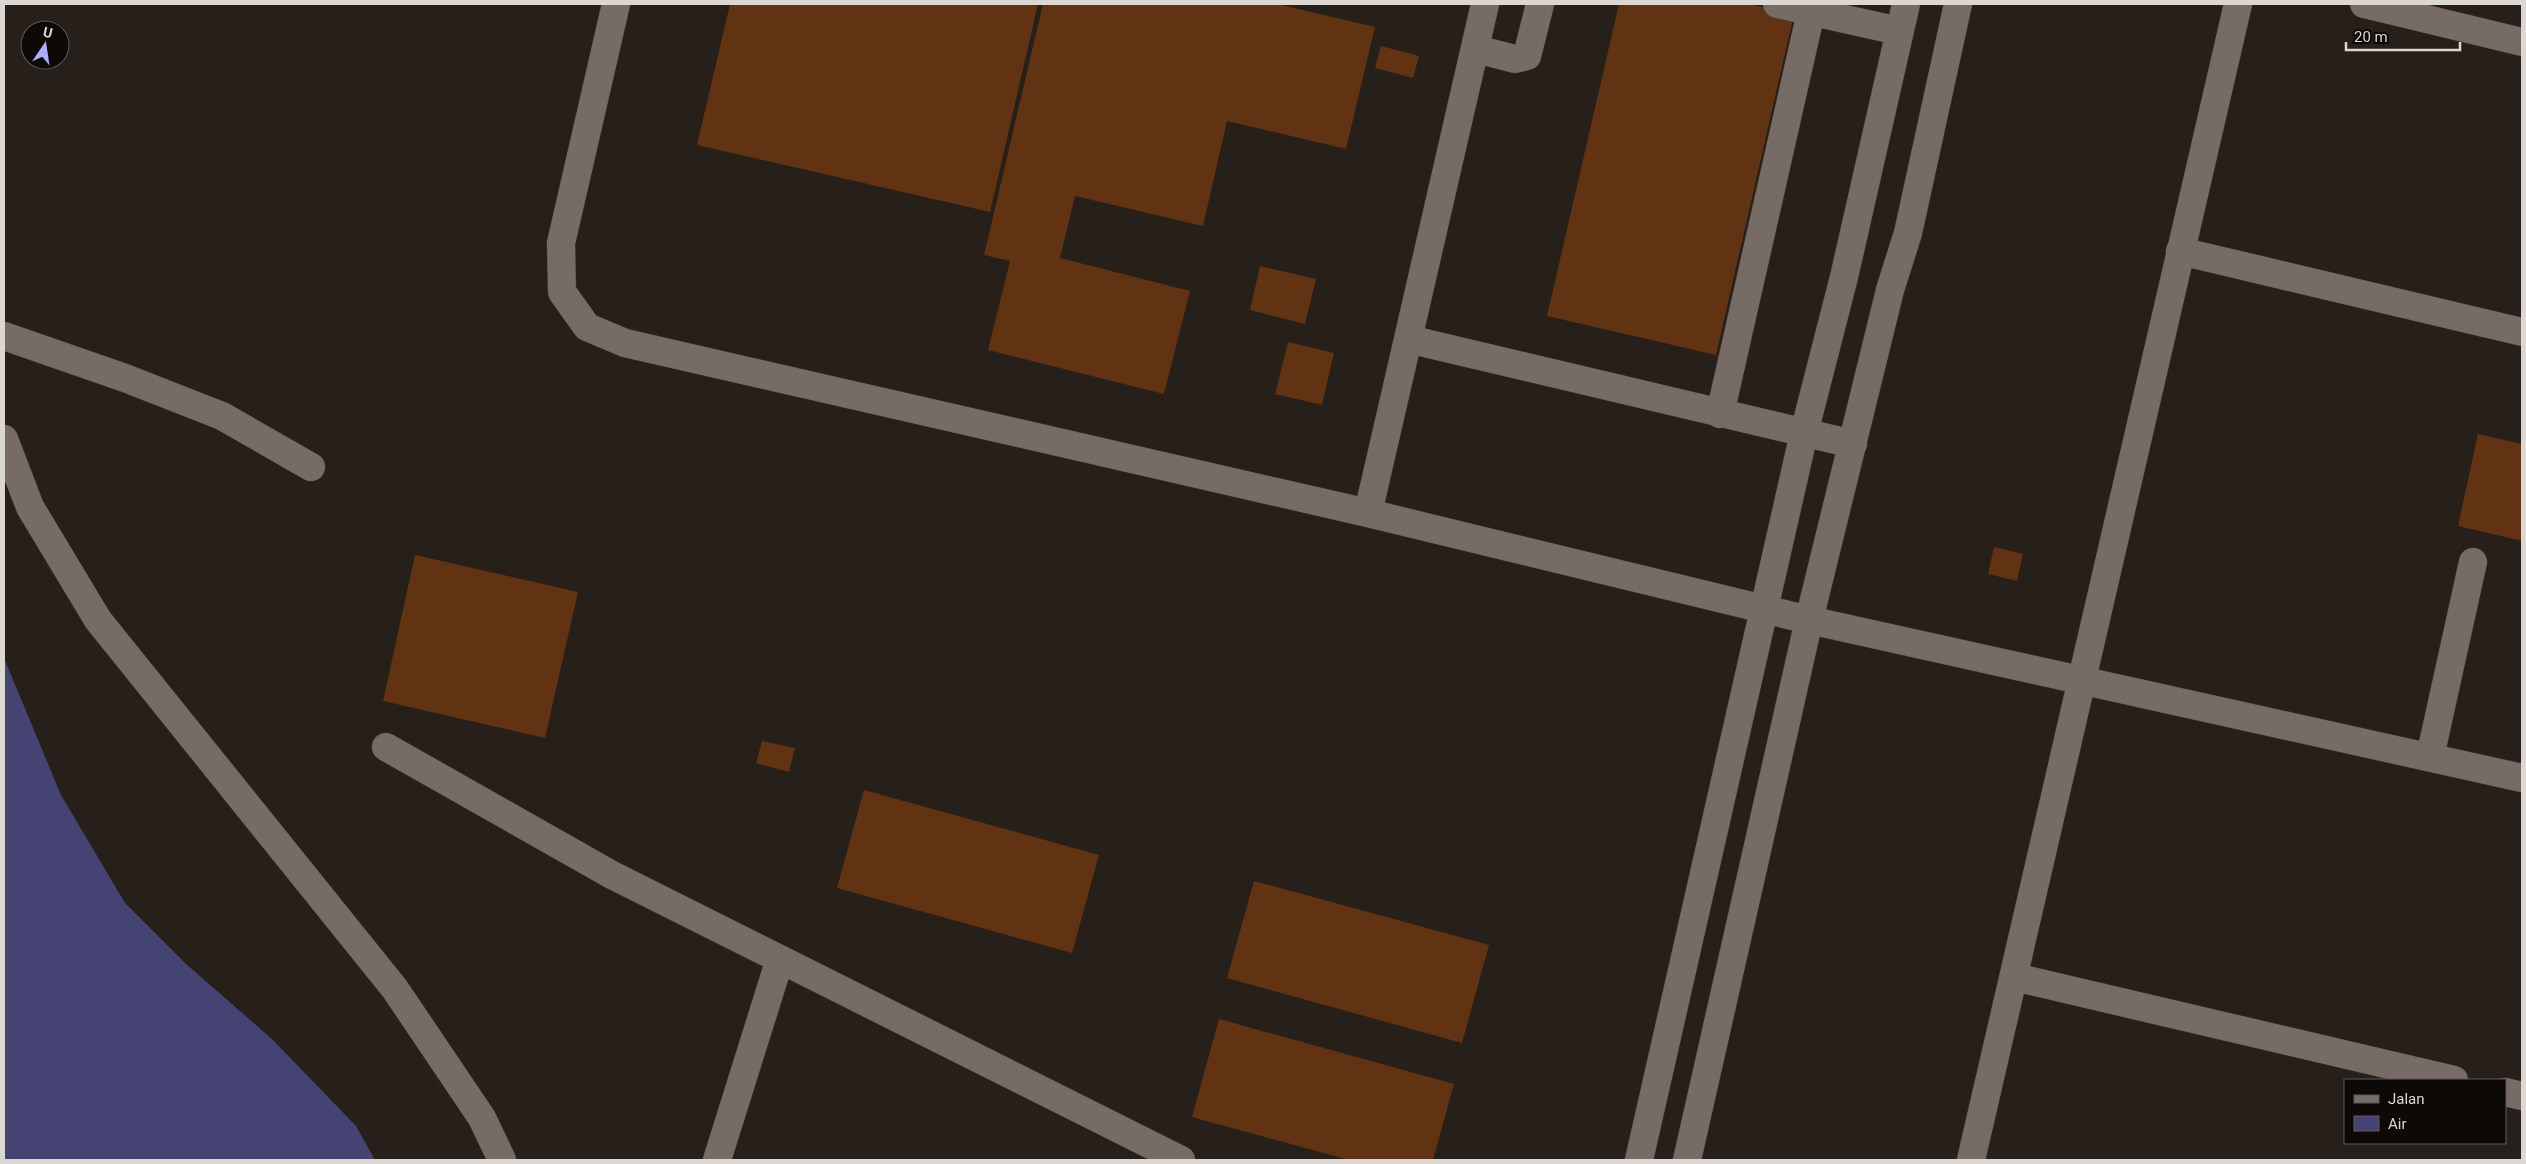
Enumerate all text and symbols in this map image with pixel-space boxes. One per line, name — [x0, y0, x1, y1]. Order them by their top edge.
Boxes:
north arrow — [20, 20, 70, 70]
scale bar — [2346, 20, 2460, 52]
text: U — [42, 23, 54, 41]
text: 20 m — [2354, 28, 2388, 46]
legend — [2344, 1079, 2506, 1144]
text: Jalan — [2388, 1090, 2425, 1108]
text: Air — [2388, 1115, 2407, 1133]

